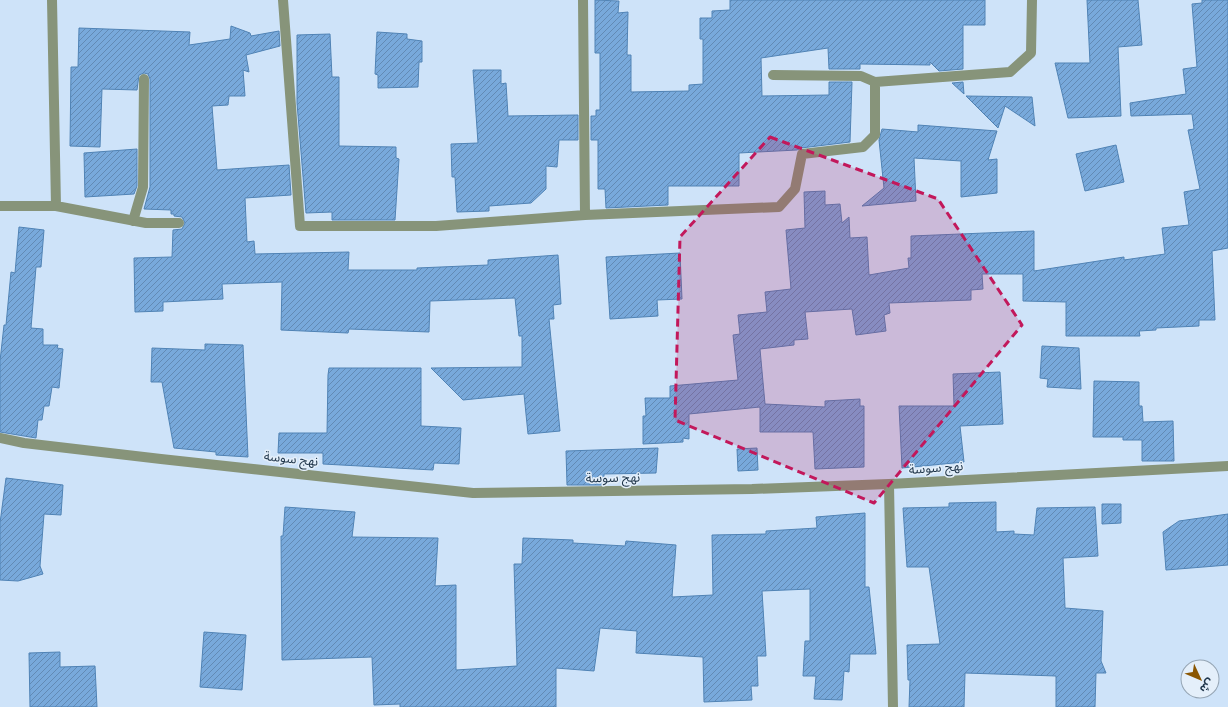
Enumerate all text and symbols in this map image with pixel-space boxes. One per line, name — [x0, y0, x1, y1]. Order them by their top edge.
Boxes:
street label: نهج سوسة — [263, 446, 319, 472]
street label: نهج سوسة — [908, 456, 964, 480]
street label: نهج سوسة — [586, 468, 640, 488]
north arrow — [1180, 659, 1220, 699]
text: ش — [1195, 674, 1218, 697]

